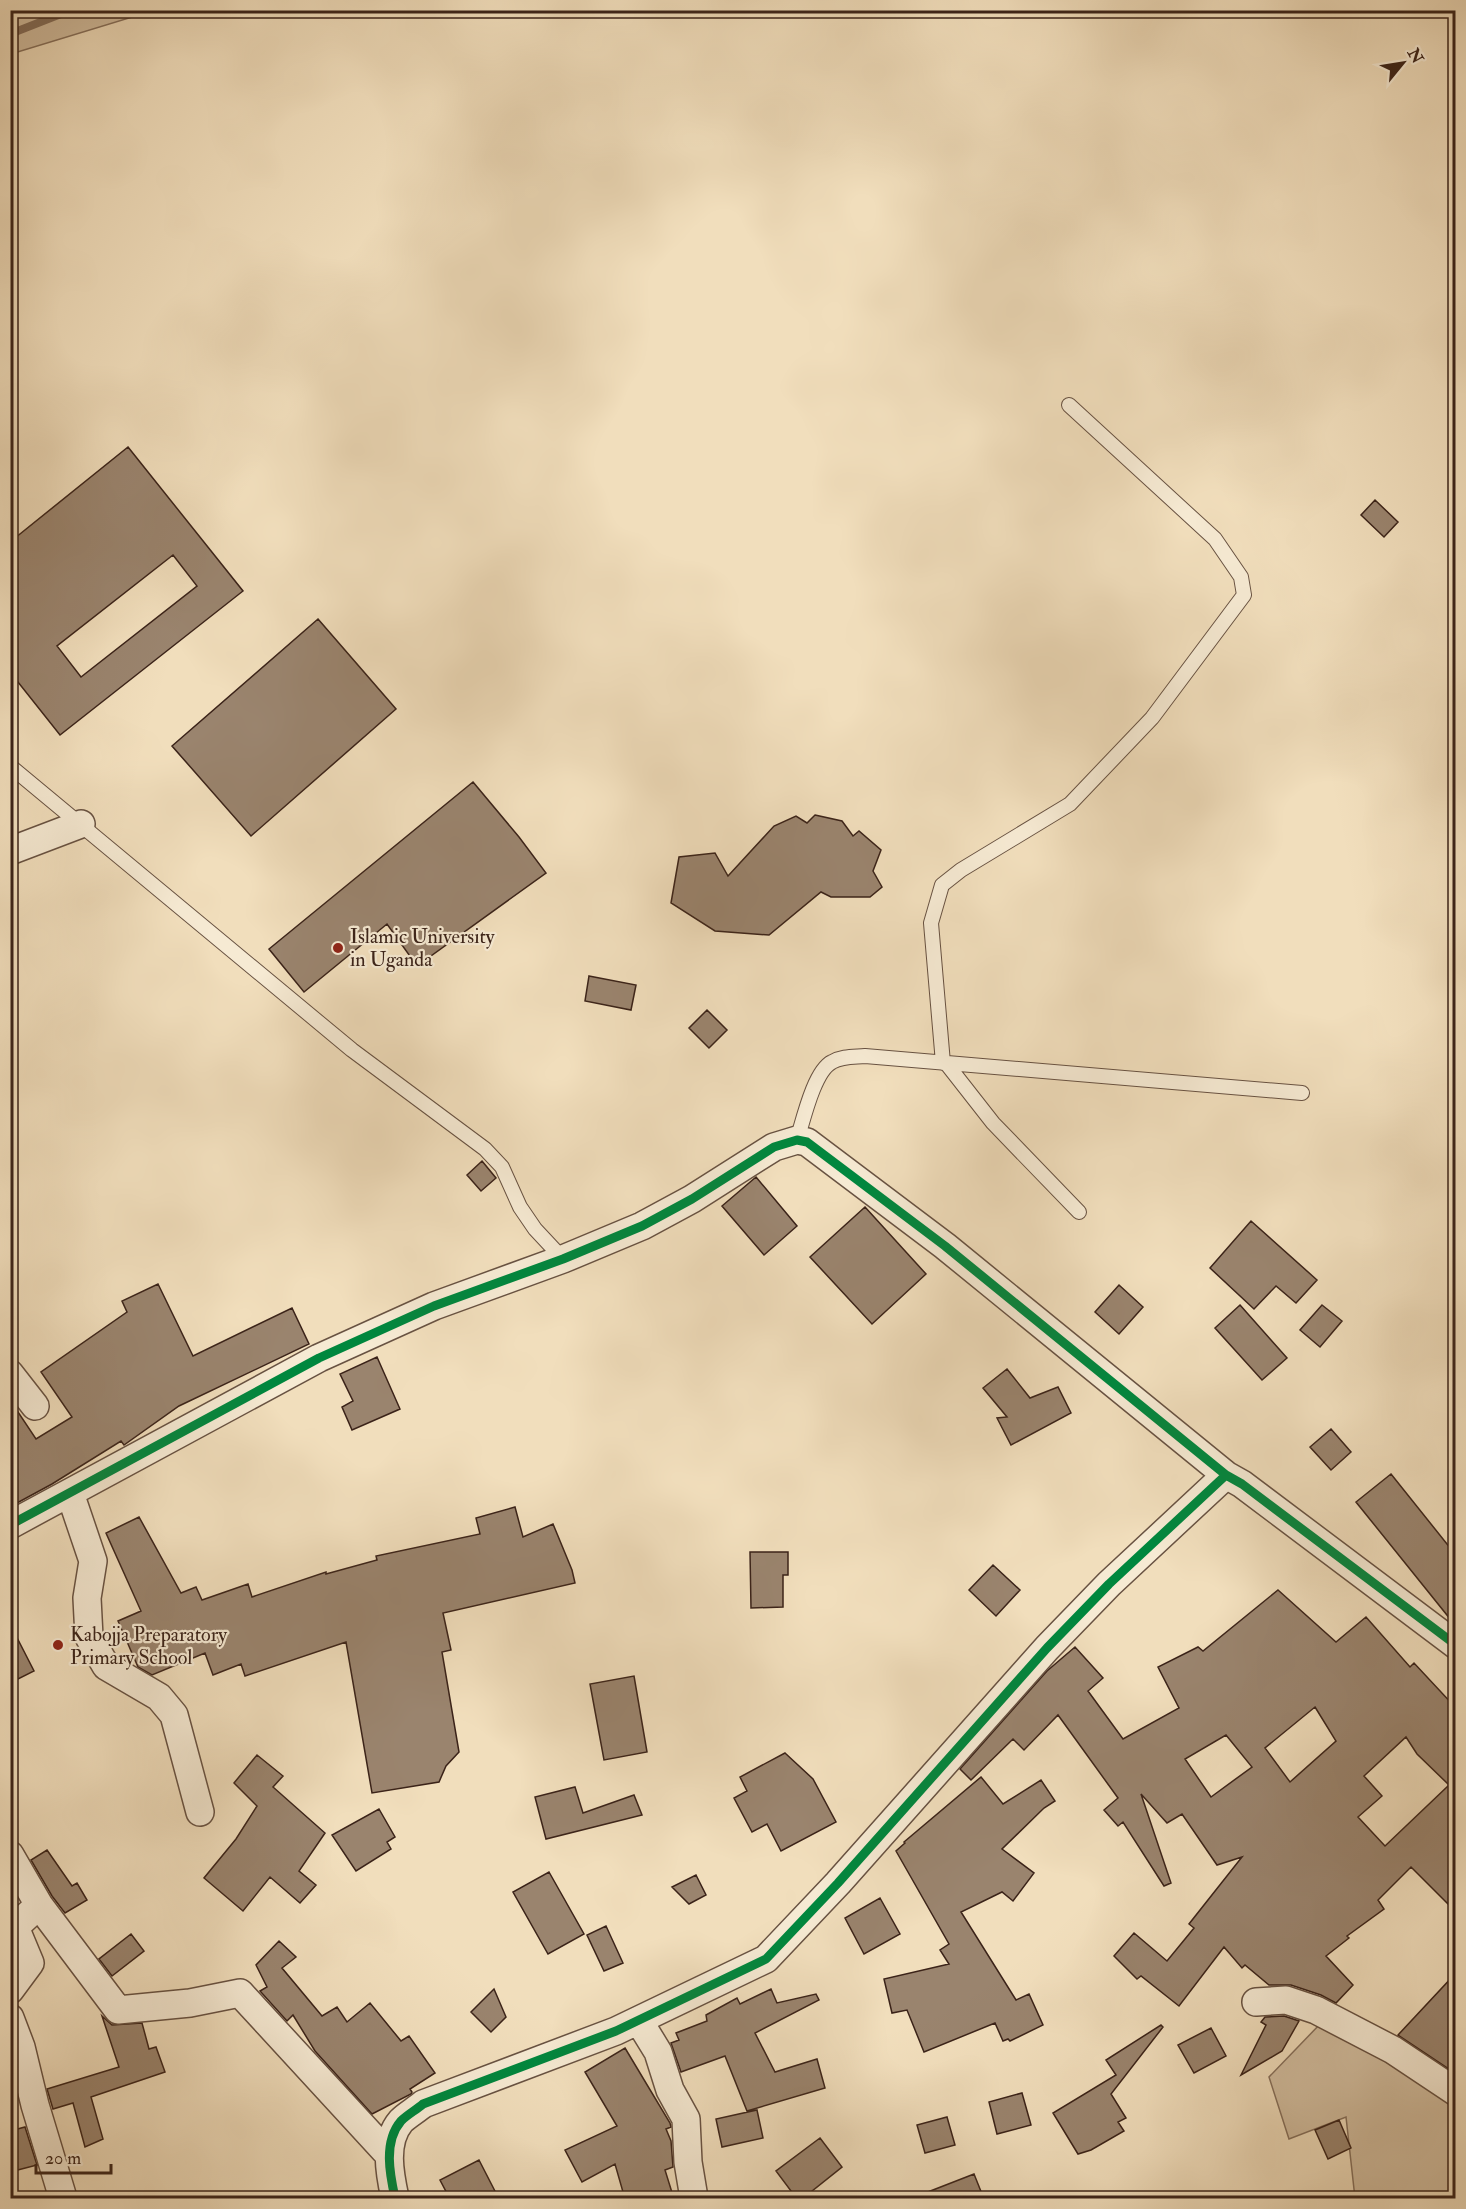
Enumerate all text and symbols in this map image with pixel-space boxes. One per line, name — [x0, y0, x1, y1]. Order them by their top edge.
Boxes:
north arrow — [1373, 33, 1433, 93]
text: N — [1402, 44, 1428, 68]
place label: Islamic University in Uganda — [350, 924, 496, 972]
marker: Islamic University in Uganda — [331, 941, 345, 955]
place label: Kabojja Preparatory Primary School — [70, 1622, 228, 1670]
marker: Kabojja Preparatory Primary School — [51, 1638, 65, 1652]
scale bar — [36, 2137, 111, 2175]
text: 20 m — [45, 2147, 81, 2170]

